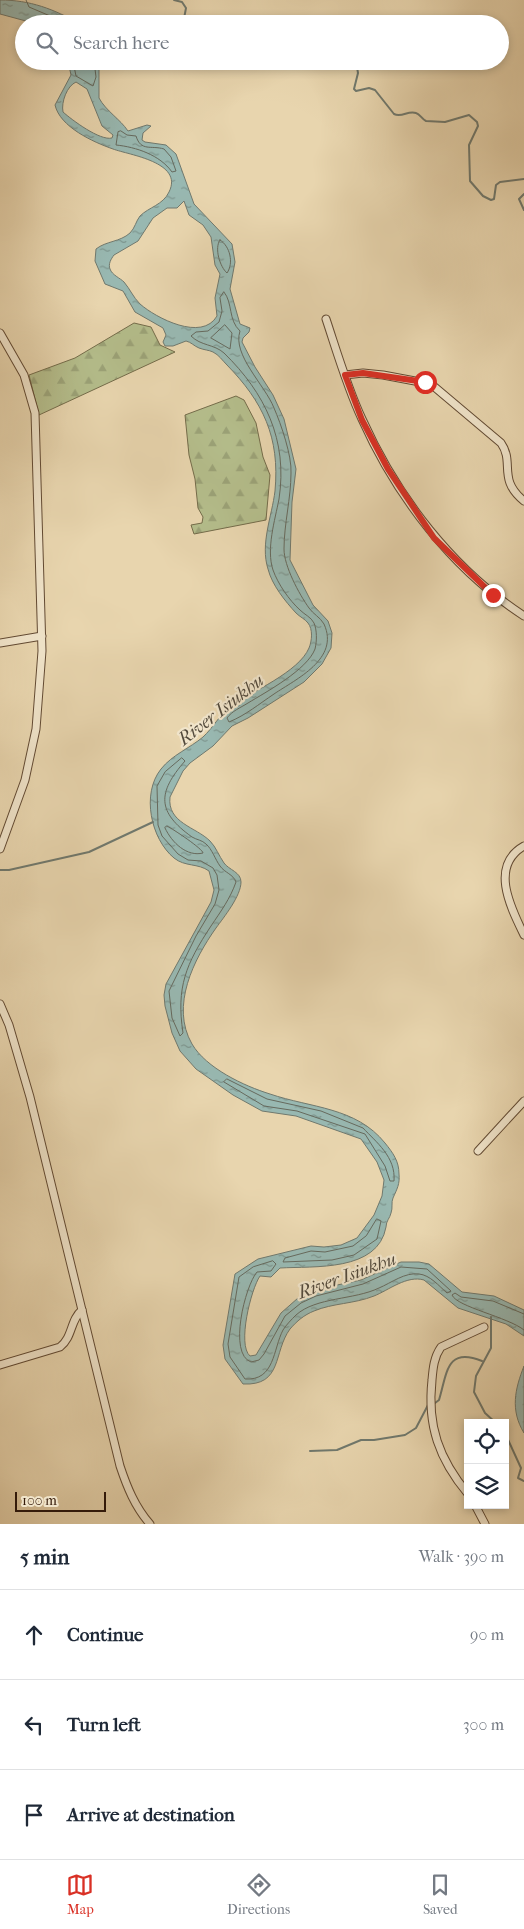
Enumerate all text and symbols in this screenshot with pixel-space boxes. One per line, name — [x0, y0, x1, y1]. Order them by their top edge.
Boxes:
search box — [15, 15, 509, 70]
icon: search — [33, 29, 61, 57]
text: Search here — [73, 32, 169, 54]
route start — [414, 371, 437, 394]
route end — [482, 584, 505, 607]
water label: River Isiukhu — [173, 670, 268, 751]
water label: River Isiukhu — [294, 1248, 399, 1304]
map controls — [464, 1419, 509, 1509]
button: locate — [464, 1419, 509, 1464]
button: layers — [464, 1464, 509, 1509]
scale bar — [15, 1489, 106, 1512]
text: 100 m — [22, 1492, 57, 1509]
text: 5 min — [20, 1545, 69, 1569]
text: Walk · 390 m — [419, 1547, 504, 1566]
icon: ahead — [20, 1621, 48, 1649]
text: Continue — [67, 1624, 143, 1646]
text: 90 m — [470, 1625, 504, 1644]
icon: left — [20, 1711, 48, 1739]
text: Turn left — [67, 1714, 141, 1736]
text: 300 m — [463, 1715, 504, 1734]
icon: arrive — [20, 1801, 48, 1829]
text: Arrive at destination — [67, 1804, 235, 1826]
tab: Map — [66, 1871, 94, 1918]
tab: Directions — [227, 1871, 290, 1918]
tab: Saved — [423, 1871, 458, 1918]

